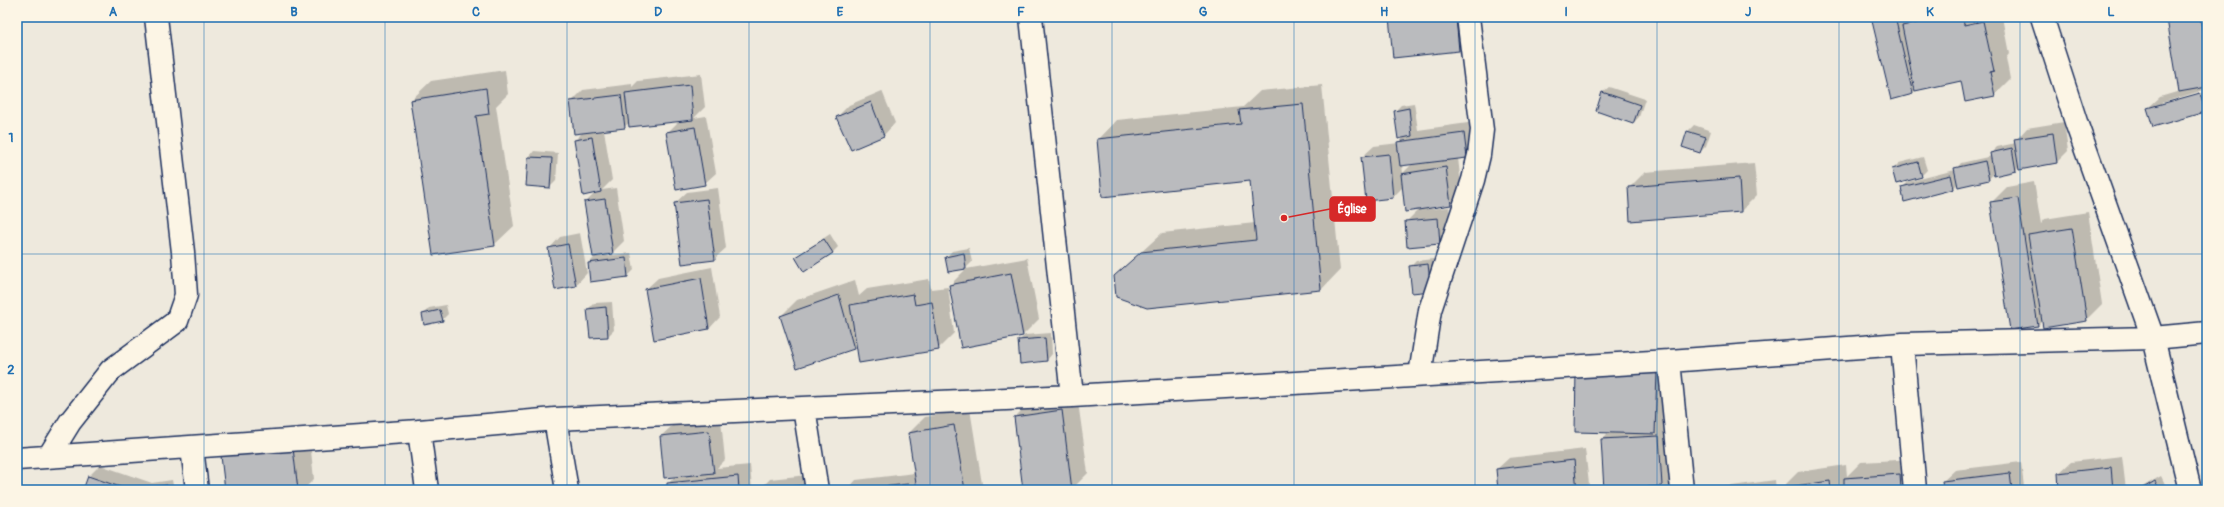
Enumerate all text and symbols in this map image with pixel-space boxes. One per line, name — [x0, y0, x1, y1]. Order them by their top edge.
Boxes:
text: A — [109, 4, 118, 20]
text: B — [290, 4, 298, 20]
text: C — [472, 4, 480, 20]
text: D — [654, 4, 662, 20]
text: E — [837, 4, 844, 20]
text: F — [1017, 4, 1025, 20]
text: G — [1199, 4, 1208, 20]
text: H — [1380, 4, 1388, 20]
text: I — [1564, 4, 1568, 20]
text: J — [1745, 4, 1751, 20]
text: K — [1926, 4, 1934, 20]
text: L — [2107, 4, 2115, 20]
text: 1 — [8, 130, 14, 146]
callout: Église — [1330, 197, 1375, 221]
text: Église — [1337, 201, 1368, 217]
text: 2 — [7, 362, 15, 378]

